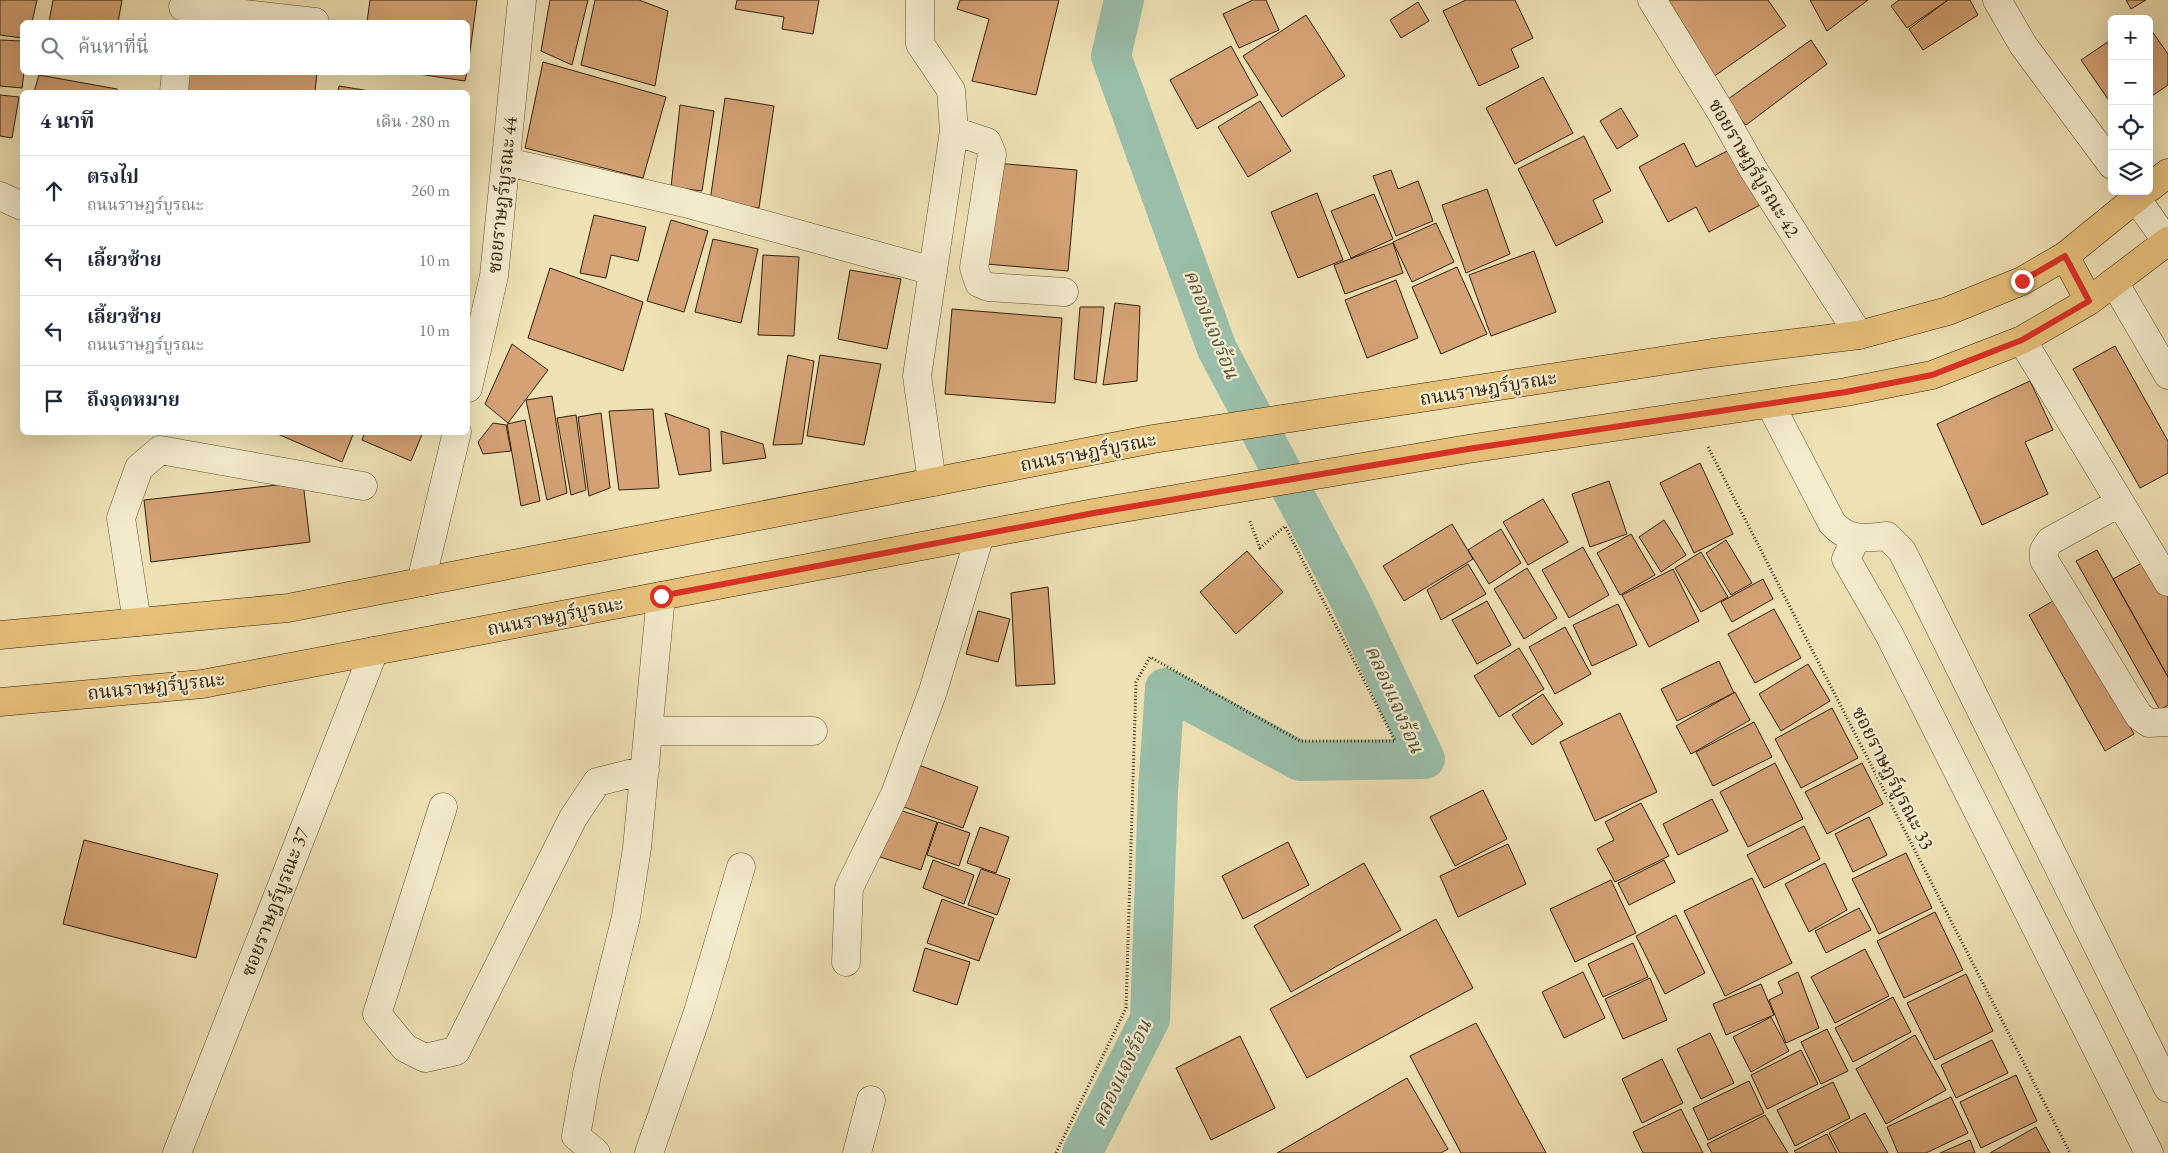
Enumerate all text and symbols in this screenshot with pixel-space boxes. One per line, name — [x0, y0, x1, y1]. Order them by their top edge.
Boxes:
map controls — [2108, 15, 2153, 195]
button: + — [2108, 15, 2153, 60]
search box — [20, 20, 470, 75]
icon: search — [38, 34, 66, 62]
text: ค้นหาที่นี่ — [78, 34, 149, 59]
button: − — [2108, 60, 2153, 105]
street label: ซอยราษฎร์บูรณะ 42 — [1703, 94, 1805, 242]
button: locate — [2108, 105, 2153, 150]
text: 4 นาที — [40, 107, 94, 134]
text: เดิน · 280 m — [375, 111, 450, 132]
street label: ซอยราษฎร์บูรณะ 44 — [481, 115, 523, 275]
button: layers — [2108, 150, 2153, 195]
text: ตรงไป — [87, 164, 139, 189]
icon: ahead — [40, 177, 68, 205]
text: 260 m — [411, 180, 450, 201]
text: ถนนราษฎร์บูรณะ — [87, 194, 203, 215]
icon: left — [40, 247, 68, 275]
text: เลี้ยวซ้าย — [87, 247, 161, 272]
text: 10 m — [419, 250, 450, 271]
water label: คลองแจงร้อน — [1178, 266, 1246, 383]
route end — [2011, 270, 2034, 293]
text: เลี้ยวซ้าย — [87, 304, 161, 329]
icon: left — [40, 317, 68, 345]
text: 10 m — [419, 320, 450, 341]
text: ถนนราษฎร์บูรณะ — [87, 334, 203, 355]
street label: ถนนราษฎร์บูรณะ — [1418, 365, 1558, 411]
icon: arrive — [40, 387, 68, 415]
text: ถึงจุดหมาย — [87, 387, 180, 412]
street label: ถนนราษฎร์บูรณะ — [1018, 427, 1158, 477]
route start — [650, 585, 673, 608]
street label: ถนนราษฎร์บูรณะ — [485, 591, 625, 641]
water label: คลองแจงร้อน — [1360, 641, 1431, 758]
street label: ถนนราษฎร์บูรณะ — [86, 666, 226, 706]
street label: ซอยราษฎร์บูรณะ 33 — [1846, 702, 1940, 854]
street label: ซอยราษฎร์บูรณะ 37 — [235, 823, 315, 980]
water label: คลองแจงร้อน — [1085, 1014, 1158, 1131]

